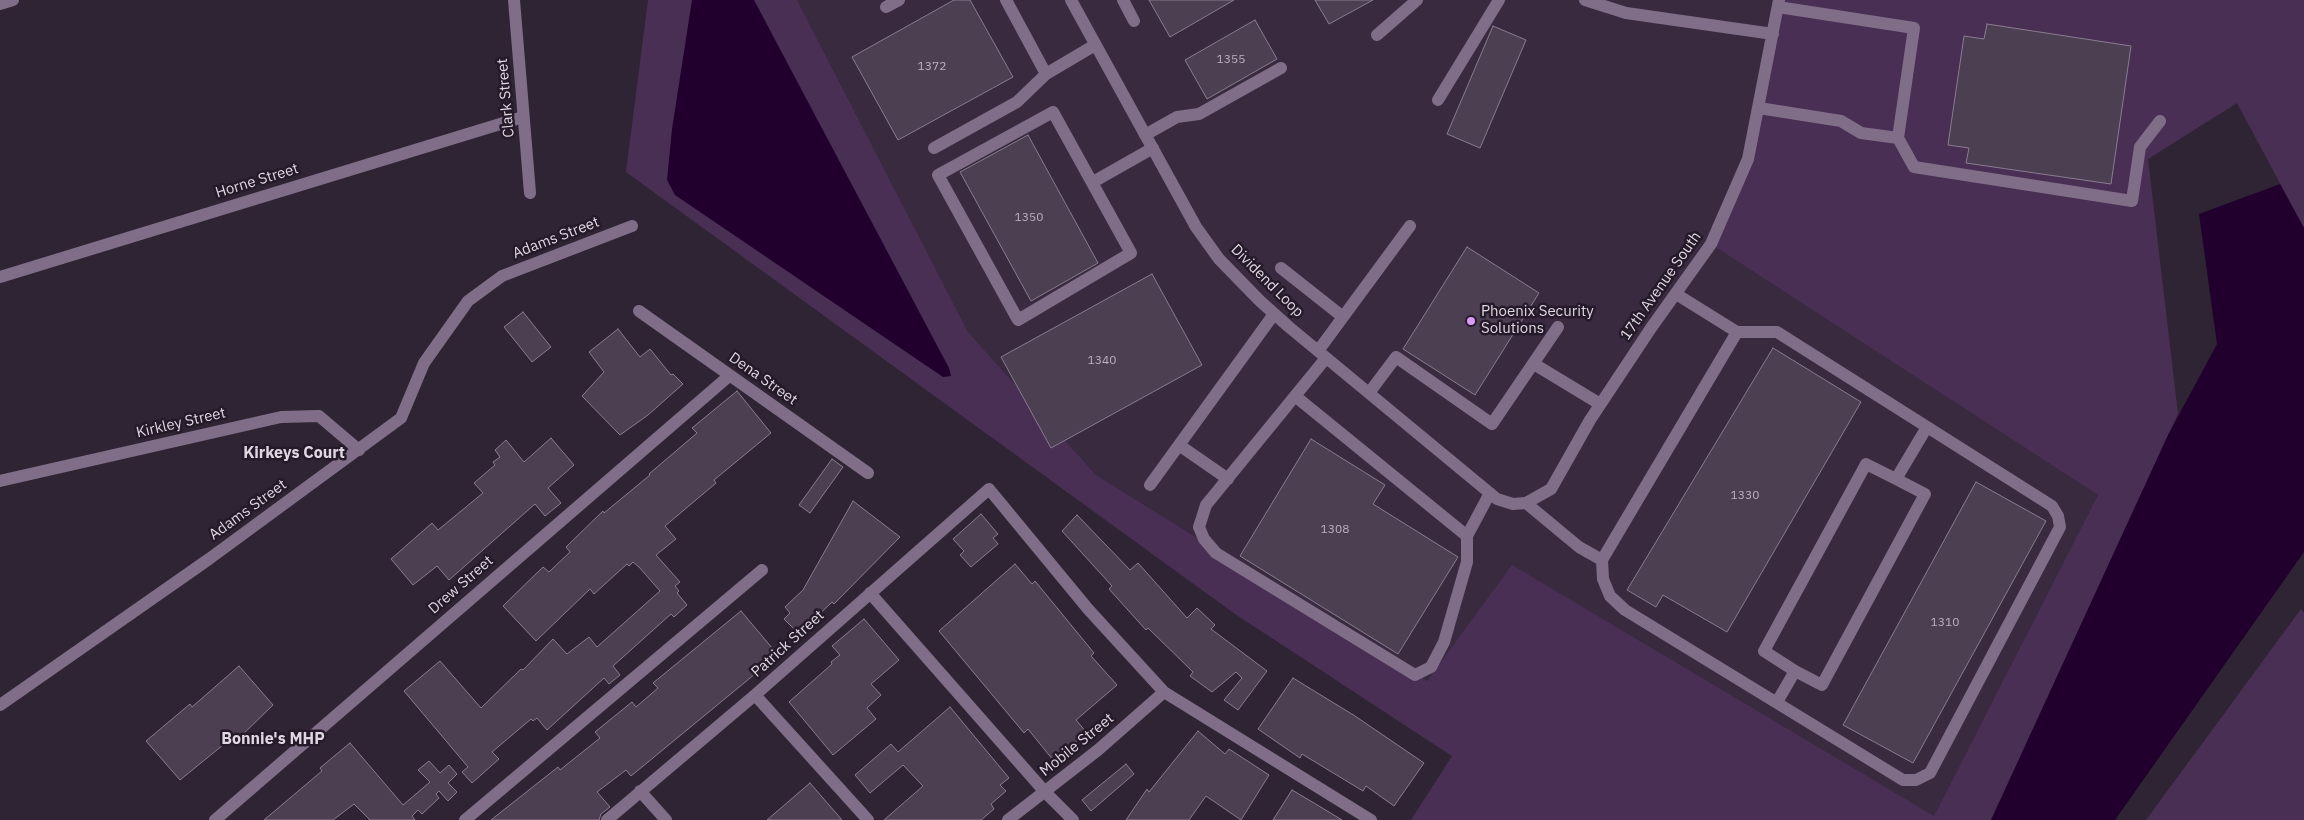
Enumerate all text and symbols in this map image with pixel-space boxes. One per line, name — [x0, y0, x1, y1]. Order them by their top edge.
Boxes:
house number: 1355 — [1217, 53, 1245, 67]
street label: Clark Street — [494, 58, 518, 138]
house number: 1372 — [918, 60, 946, 74]
street label: Horne Street — [213, 160, 301, 202]
house number: 1350 — [1015, 211, 1043, 225]
street label: Adams Street — [510, 213, 602, 263]
street label: 17th Avenue South — [1617, 228, 1705, 344]
street label: Dividend Loop — [1227, 241, 1307, 321]
place label: Phoenix Security Solutions — [1481, 303, 1594, 338]
marker: Phoenix Security Solutions — [1465, 315, 1477, 327]
street label: Dena Street — [725, 349, 801, 409]
house number: 1340 — [1088, 354, 1116, 368]
street label: Kirkley Street — [135, 404, 227, 442]
district label: Kirkeys Court — [243, 443, 345, 463]
street label: Adams Street — [206, 476, 290, 544]
house number: 1330 — [1731, 489, 1759, 503]
house number: 1308 — [1321, 523, 1349, 537]
street label: Drew Street — [425, 552, 497, 618]
street label: Patrick Street — [748, 607, 828, 681]
house number: 1310 — [1931, 616, 1959, 630]
street label: Mobile Street — [1036, 710, 1118, 780]
district label: Bonnie's MHP — [221, 729, 325, 749]

